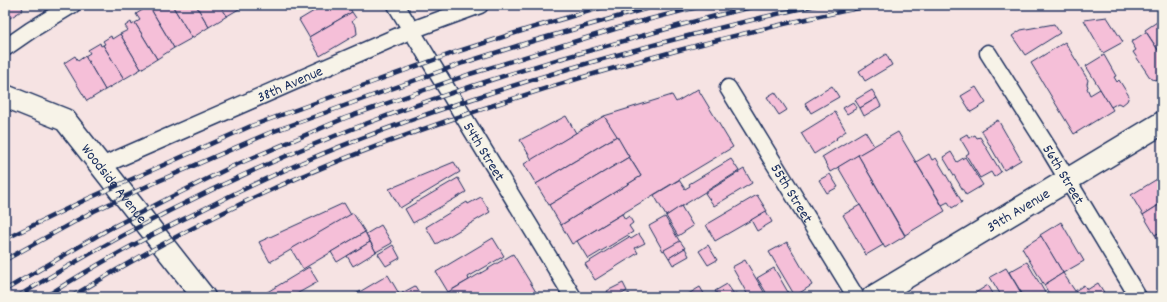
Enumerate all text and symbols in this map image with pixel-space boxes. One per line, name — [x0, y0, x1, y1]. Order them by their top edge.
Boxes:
street label: 38th Avenue — [254, 61, 327, 109]
street label: 54th Street — [457, 119, 510, 186]
street label: Woodside Avenue — [75, 140, 152, 229]
street label: 56th Street — [1036, 141, 1089, 210]
street label: 55th Street — [764, 160, 817, 228]
street label: 39th Avenue — [983, 184, 1055, 239]

